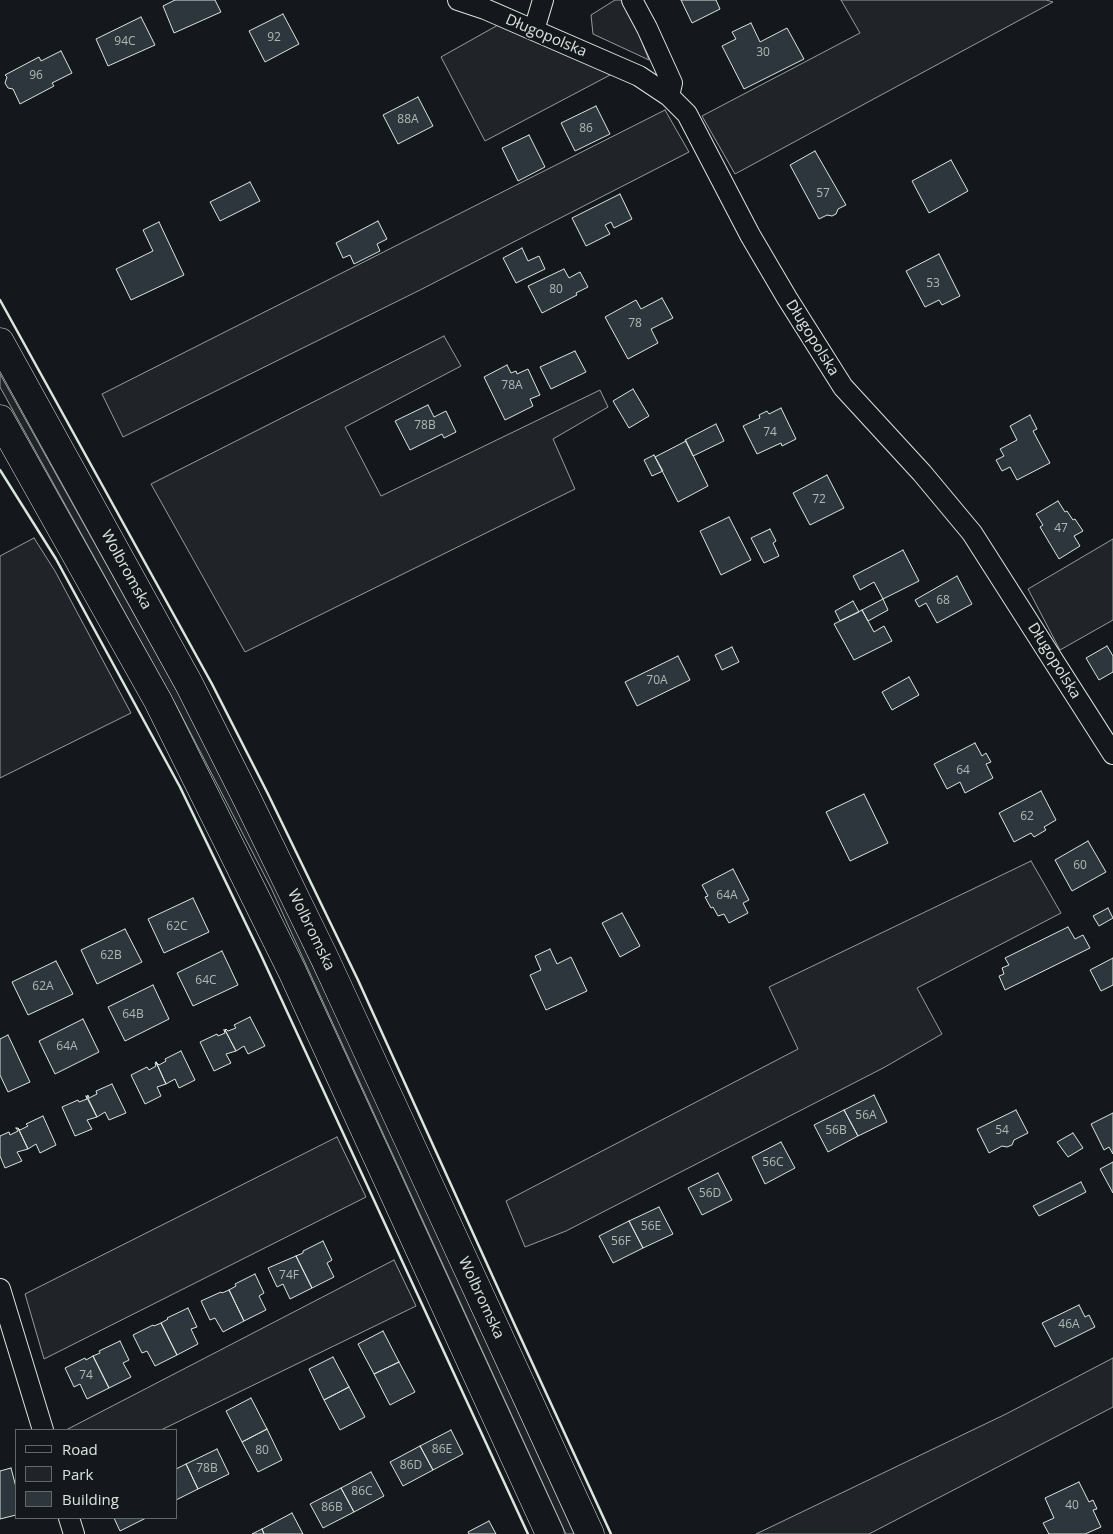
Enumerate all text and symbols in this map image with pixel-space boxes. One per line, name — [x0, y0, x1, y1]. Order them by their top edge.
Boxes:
street label: Długopolska — [503, 11, 589, 61]
house number: 92 — [267, 31, 281, 45]
house number: 94C — [114, 35, 136, 49]
house number: 30 — [756, 46, 770, 60]
house number: 96 — [29, 69, 43, 83]
house number: 88A — [397, 113, 419, 127]
house number: 86 — [579, 122, 593, 136]
house number: 57 — [816, 187, 830, 201]
house number: 53 — [926, 277, 940, 291]
house number: 80 — [549, 283, 563, 297]
street label: Długopolska — [781, 297, 843, 379]
house number: 78 — [628, 317, 642, 331]
house number: 78A — [501, 379, 523, 393]
house number: 78B — [414, 419, 436, 433]
house number: 74 — [763, 426, 777, 440]
house number: 72 — [812, 493, 826, 507]
house number: 47 — [1054, 522, 1068, 536]
street label: Wolbromska — [97, 527, 155, 613]
house number: 68 — [936, 594, 950, 608]
street label: Długopolska — [1023, 620, 1085, 702]
house number: 70A — [646, 674, 668, 688]
house number: 64 — [956, 764, 970, 778]
house number: 62 — [1020, 810, 1034, 824]
house number: 60 — [1073, 859, 1087, 873]
street label: Wolbromska — [284, 886, 338, 974]
house number: 64A — [716, 889, 738, 903]
house number: 62C — [166, 920, 188, 934]
house number: 62B — [100, 949, 122, 963]
house number: 64C — [195, 974, 217, 988]
house number: 62A — [32, 980, 54, 994]
house number: 64B — [122, 1008, 144, 1022]
house number: 64A — [56, 1040, 78, 1054]
house number: 56A — [855, 1109, 877, 1123]
house number: 56B — [825, 1124, 847, 1138]
house number: 54 — [995, 1124, 1009, 1138]
house number: 56C — [762, 1156, 784, 1170]
house number: 56D — [699, 1187, 721, 1201]
house number: 56E — [641, 1220, 661, 1234]
house number: 56F — [611, 1235, 631, 1249]
street label: Wolbromska — [454, 1254, 508, 1342]
house number: 74F — [279, 1269, 299, 1283]
house number: 46A — [1058, 1318, 1080, 1332]
house number: 74 — [79, 1369, 93, 1383]
legend — [15, 1429, 178, 1519]
text: Road — [62, 1439, 98, 1459]
house number: 86E — [432, 1443, 452, 1457]
house number: 80 — [255, 1444, 269, 1458]
house number: 86D — [400, 1459, 422, 1473]
house number: 78B — [196, 1462, 218, 1476]
text: Park — [62, 1464, 93, 1484]
house number: 86C — [351, 1485, 373, 1499]
text: Building — [62, 1489, 119, 1509]
house number: 40 — [1065, 1499, 1079, 1513]
house number: 86B — [321, 1501, 343, 1515]

